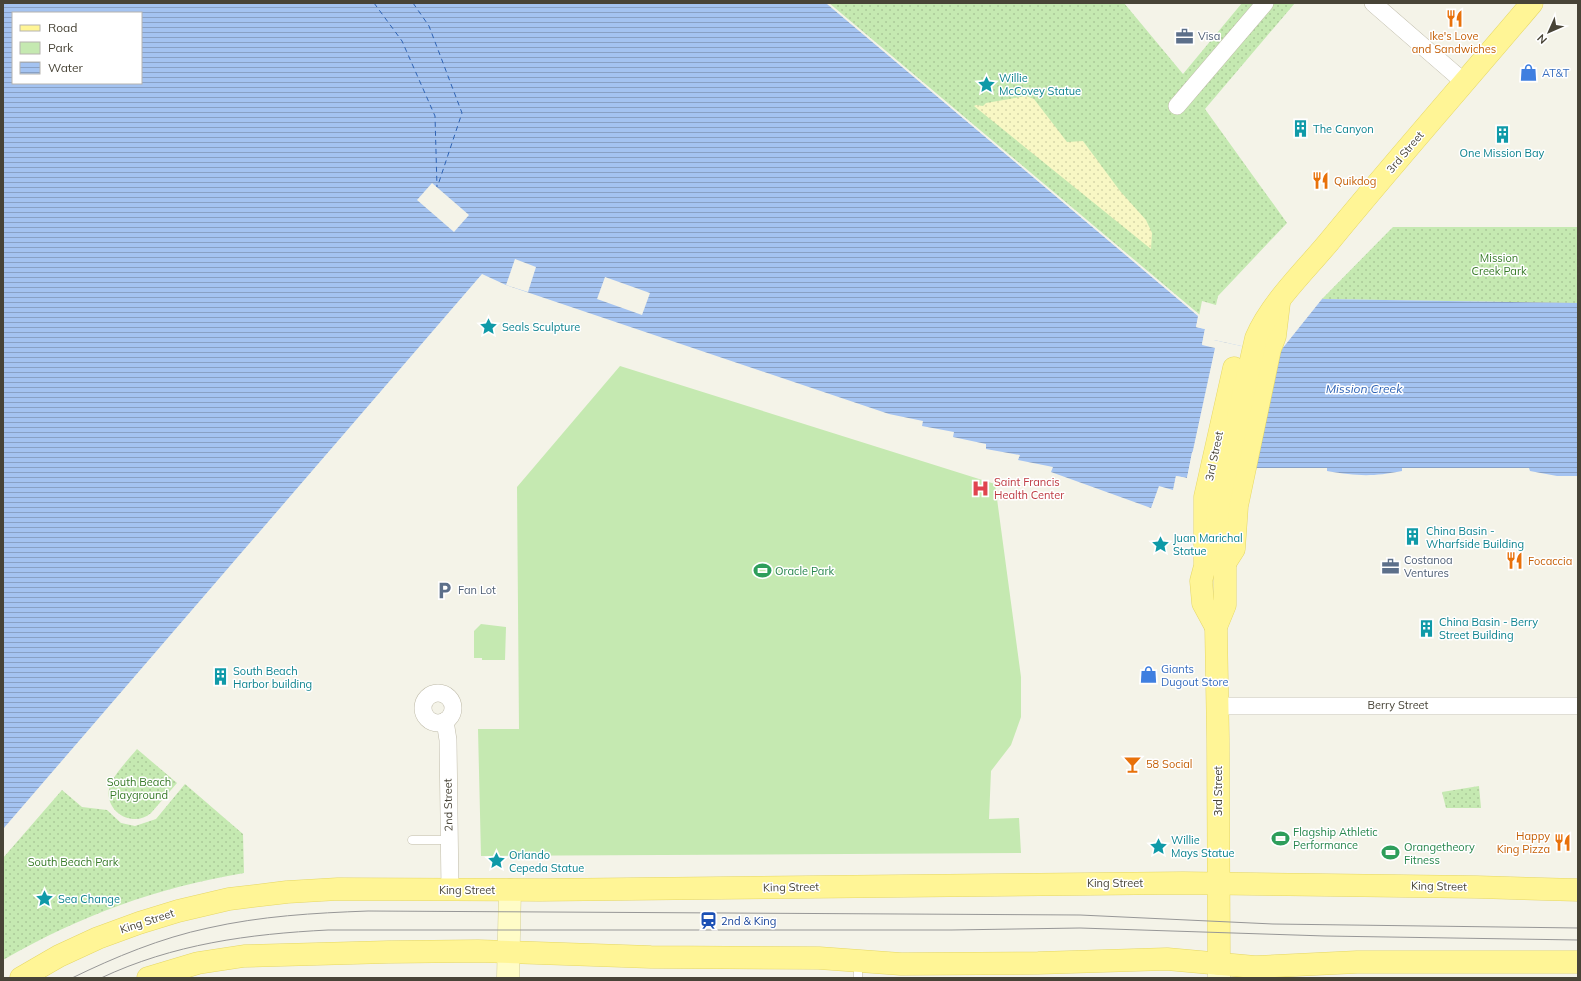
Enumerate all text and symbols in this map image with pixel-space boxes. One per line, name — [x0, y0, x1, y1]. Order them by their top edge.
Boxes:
restaurant icon: Ike's Love and Sandwiches — [1444, 8, 1464, 28]
legend — [12, 12, 142, 84]
north arrow — [1529, 12, 1569, 52]
text: Road — [48, 20, 77, 35]
office icon: Visa — [1175, 26, 1195, 46]
place label: Visa — [1198, 29, 1220, 43]
place label: Ike's Love and Sandwiches — [1412, 29, 1496, 56]
text: N — [1534, 31, 1550, 47]
text: Park — [48, 40, 74, 55]
text: Water — [48, 60, 84, 75]
shop icon: AT&T — [1519, 63, 1539, 83]
place label: AT&T — [1542, 66, 1570, 80]
place label: Willie McCovey Statue — [999, 71, 1081, 98]
place icon: Willie McCovey Statue — [976, 74, 996, 94]
building icon: The Canyon — [1290, 119, 1310, 139]
place label: The Canyon — [1313, 122, 1374, 136]
building icon: One Mission Bay — [1492, 125, 1512, 145]
street label: 3rd Street — [1383, 128, 1427, 176]
place label: One Mission Bay — [1460, 146, 1545, 160]
restaurant icon: Quikdog — [1311, 171, 1331, 191]
place label: Quikdog — [1334, 174, 1377, 188]
park label: Mission Creek Park — [1471, 251, 1527, 278]
place icon: Seals Sculpture — [479, 317, 499, 337]
place label: Seals Sculpture — [502, 320, 580, 334]
water label: Mission Creek — [1326, 381, 1403, 396]
street label: 3rd Street — [1202, 430, 1226, 482]
place label: Saint Francis Health Center — [994, 475, 1064, 502]
hospital icon: Saint Francis Health Center — [971, 478, 991, 498]
place label: China Basin - Wharfside Building — [1426, 524, 1524, 551]
building icon: China Basin - Wharfside Building — [1403, 527, 1423, 547]
place label: Juan Marichal Statue — [1173, 531, 1243, 558]
place icon: Juan Marichal Statue — [1150, 534, 1170, 554]
restaurant icon: Focaccia — [1505, 551, 1525, 571]
place label: Costanoa Ventures — [1404, 553, 1453, 580]
place label: Focaccia — [1528, 554, 1572, 568]
office icon: Costanoa Ventures — [1381, 556, 1401, 576]
sports icon: Oracle Park — [752, 561, 772, 581]
place label: Oracle Park — [775, 564, 834, 578]
parking icon: Fan Lot — [435, 580, 455, 600]
place label: Fan Lot — [458, 583, 496, 597]
place label: China Basin - Berry Street Building — [1439, 615, 1538, 642]
building icon: China Basin - Berry Street Building — [1416, 618, 1436, 638]
place label: Giants Dugout Store — [1161, 662, 1228, 689]
place label: South Beach Harbor building — [233, 664, 312, 691]
shop icon: Giants Dugout Store — [1138, 665, 1158, 685]
building icon: South Beach Harbor building — [210, 667, 230, 687]
street label: Berry Street — [1368, 698, 1429, 712]
bar icon: 58 Social — [1123, 754, 1143, 774]
place label: 58 Social — [1146, 757, 1193, 771]
street label: 3rd Street — [1211, 766, 1225, 816]
park label: South Beach Playground — [107, 775, 171, 802]
street label: 2nd Street — [441, 778, 455, 832]
place label: Flagship Athletic Performance — [1293, 825, 1378, 852]
sports icon: Flagship Athletic Performance — [1270, 828, 1290, 848]
place label: Happy King Pizza — [1497, 829, 1550, 856]
restaurant icon: Happy King Pizza — [1553, 832, 1573, 852]
place label: Willie Mays Statue — [1171, 833, 1235, 860]
place icon: Willie Mays Statue — [1148, 836, 1168, 856]
place label: Orangetheory Fitness — [1404, 840, 1475, 867]
sports icon: Orangetheory Fitness — [1381, 843, 1401, 863]
place label: Orlando Cepeda Statue — [509, 848, 584, 875]
place icon: Orlando Cepeda Statue — [486, 851, 506, 871]
park label: South Beach Park — [28, 855, 119, 869]
street label: King Street — [1087, 876, 1143, 890]
street label: King Street — [1411, 879, 1467, 893]
street label: King Street — [763, 880, 819, 894]
street label: King Street — [439, 883, 495, 897]
place icon: Sea Change — [35, 889, 55, 909]
place label: Sea Change — [58, 892, 120, 906]
street label: King Street — [118, 906, 176, 936]
station icon: 2nd & King — [698, 911, 718, 931]
place label: 2nd & King — [721, 914, 776, 928]

